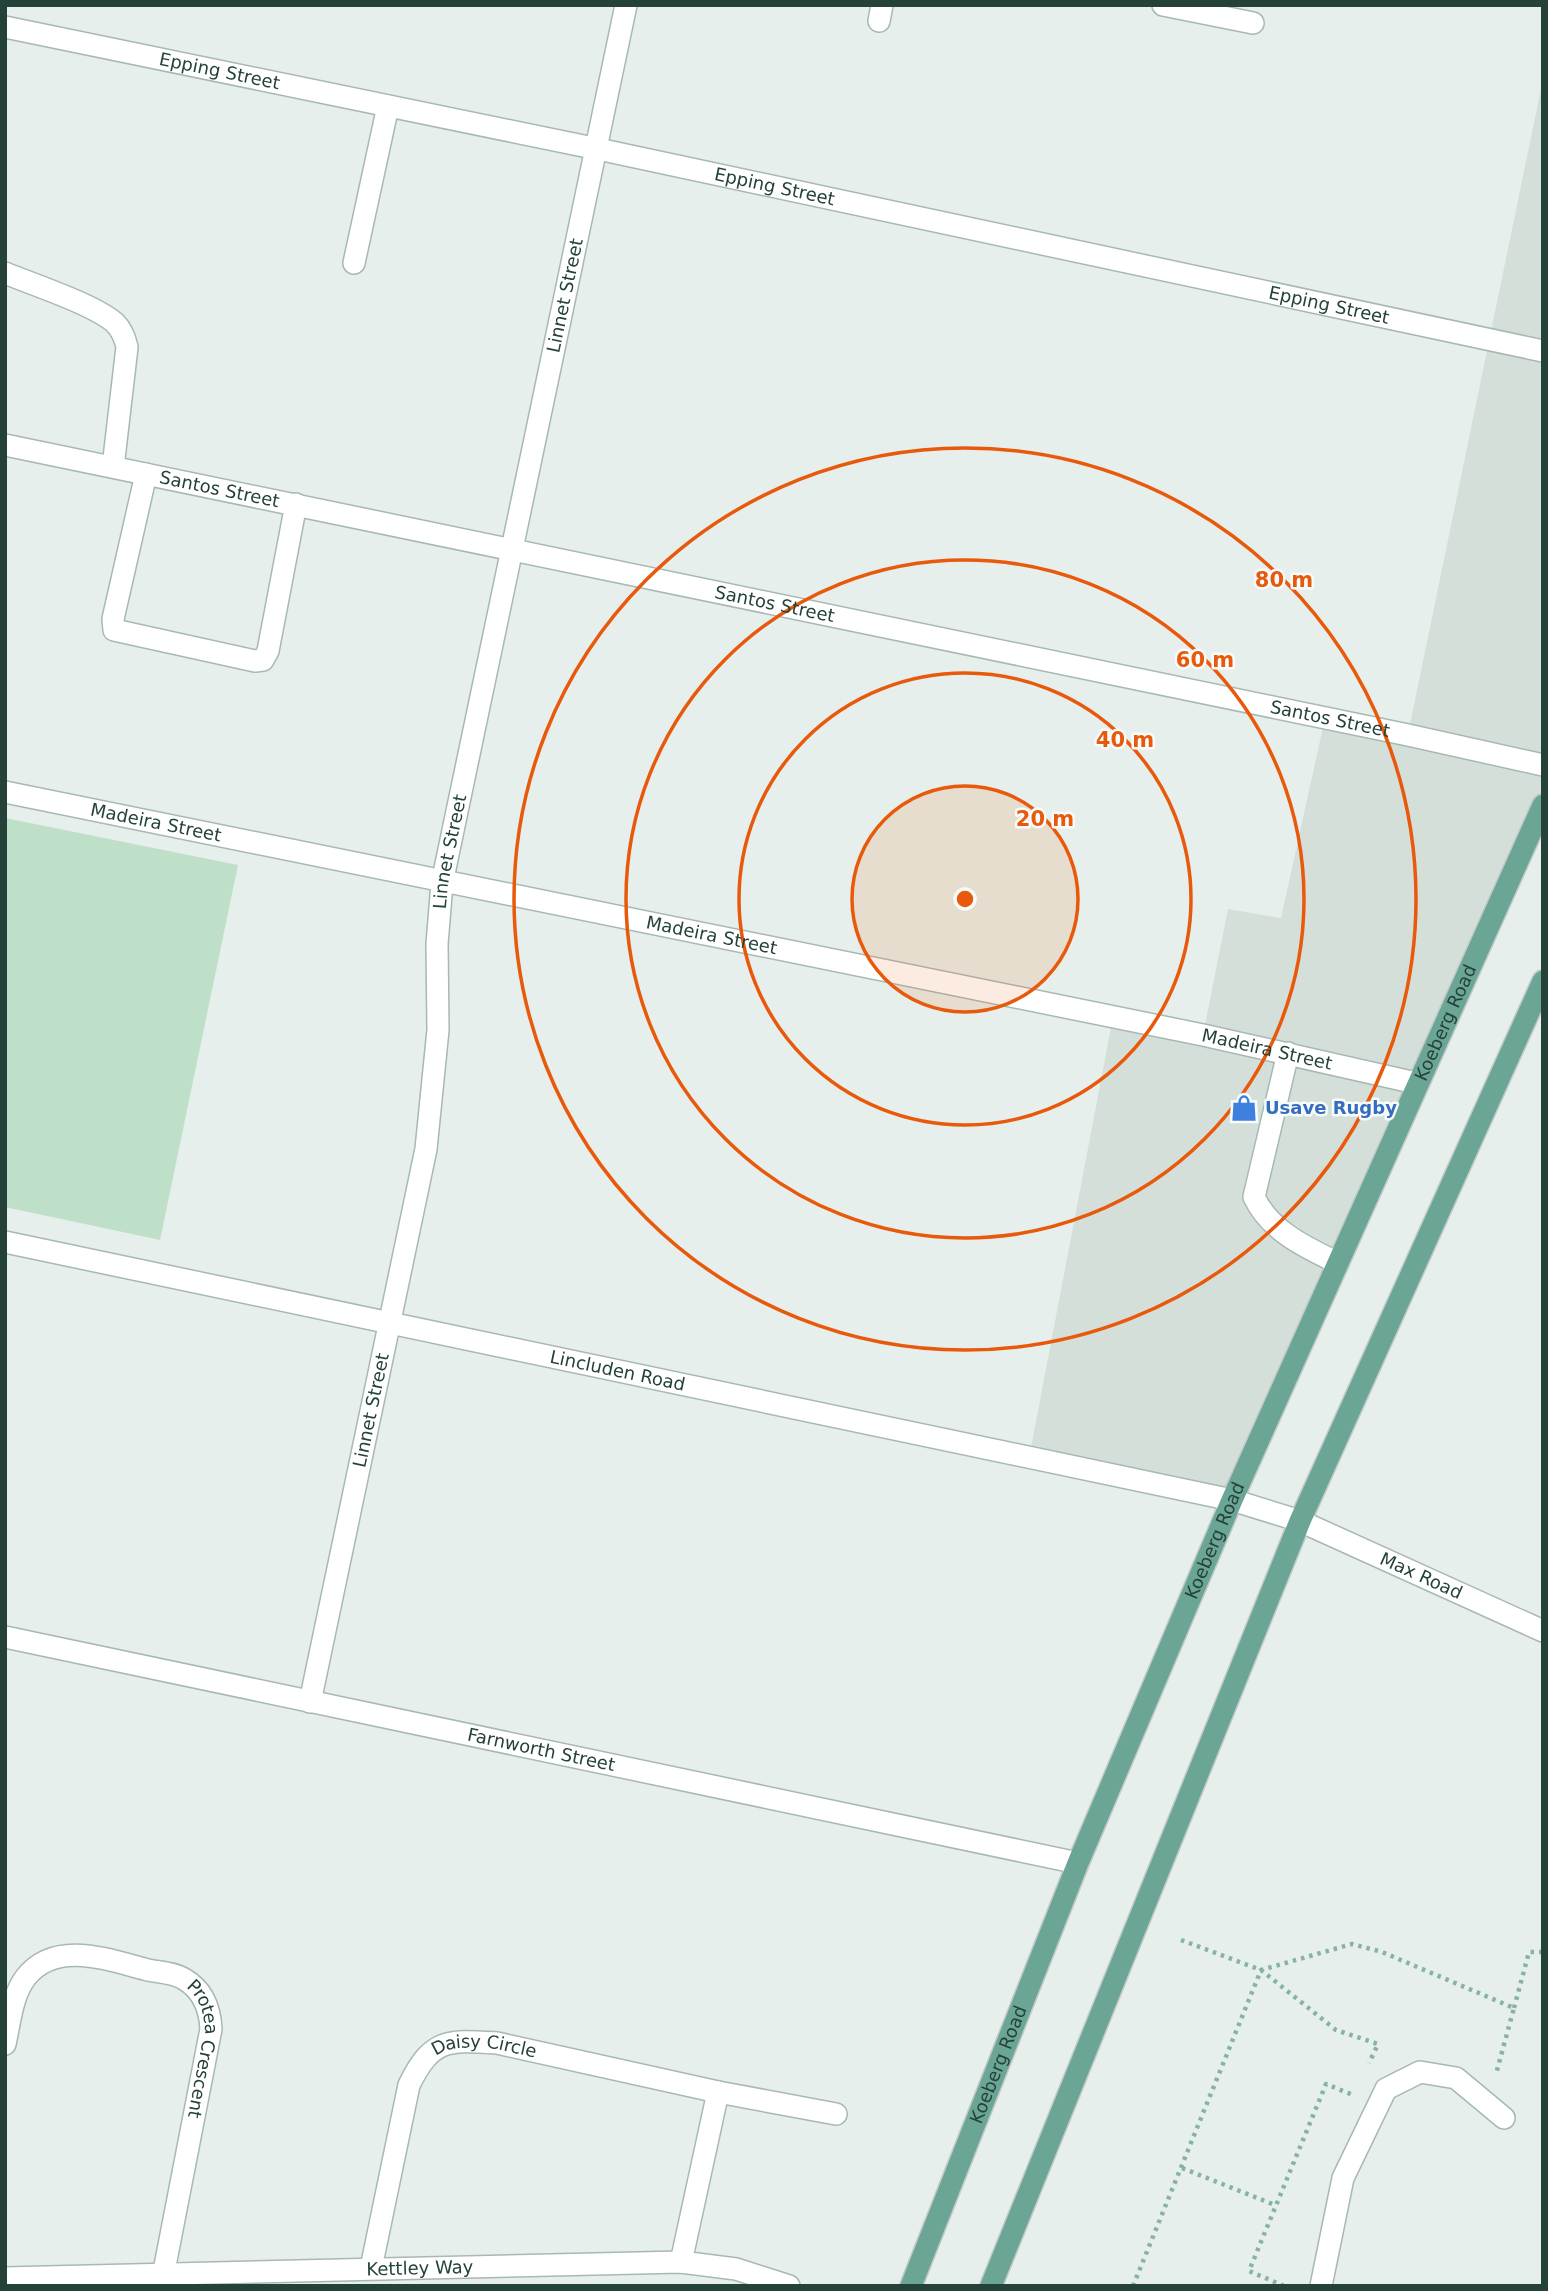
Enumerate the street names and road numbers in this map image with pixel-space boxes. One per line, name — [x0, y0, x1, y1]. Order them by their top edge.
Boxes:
street label: Epping Street — [157, 48, 282, 93]
street label: Epping Street — [713, 163, 837, 209]
street label: Linnet Street — [542, 236, 587, 355]
street label: Epping Street — [1267, 282, 1391, 328]
street label: Santos Street — [158, 466, 281, 511]
street label: Santos Street — [713, 581, 837, 626]
street label: Santos Street — [1268, 696, 1392, 741]
street label: Linnet Street — [429, 792, 470, 910]
street label: Madeira Street — [89, 799, 223, 846]
street label: Madeira Street — [644, 911, 779, 958]
street label: Koeberg Road — [1410, 961, 1480, 1084]
street label: Madeira Street — [1200, 1024, 1334, 1074]
street label: Lincluden Road — [548, 1346, 687, 1395]
street label: Linnet Street — [348, 1351, 393, 1469]
street label: Koeberg Road — [1180, 1479, 1249, 1602]
street label: Max Road — [1377, 1548, 1466, 1603]
street label: Farnworth Street — [466, 1724, 617, 1775]
street label: Protea Crescent — [183, 1975, 222, 2120]
street label: Koeberg Road — [965, 2002, 1031, 2126]
street label: Daisy Circle — [428, 2031, 539, 2062]
street label: Kettley Way — [366, 2256, 474, 2279]

